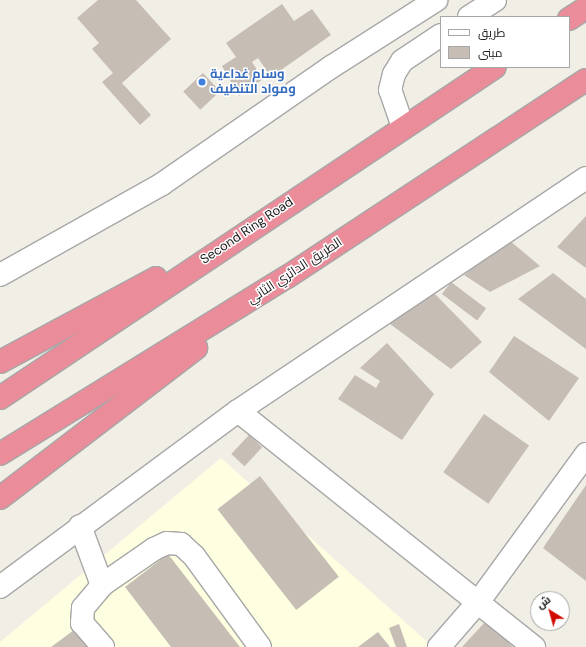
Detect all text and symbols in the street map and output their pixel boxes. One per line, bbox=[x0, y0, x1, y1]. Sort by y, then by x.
legend bbox=[440, 16, 570, 68]
text: طريق bbox=[478, 25, 505, 41]
text: مبنى bbox=[478, 45, 503, 61]
place label: وسام غداءية ومواد التنظيف bbox=[210, 67, 296, 98]
marker: وسام غداءية ومواد التنظيف bbox=[197, 77, 207, 87]
street label: Second Ring Road bbox=[198, 194, 296, 268]
street label: الطريق الدائري الثاني bbox=[245, 235, 345, 307]
north arrow bbox=[530, 591, 570, 631]
text: ش bbox=[534, 592, 553, 612]

